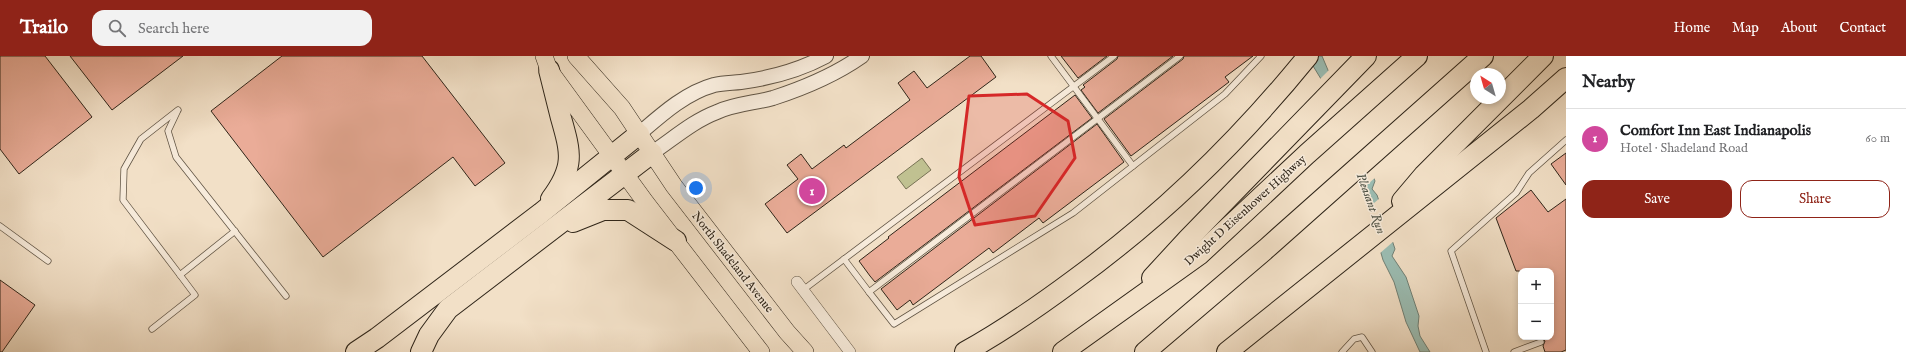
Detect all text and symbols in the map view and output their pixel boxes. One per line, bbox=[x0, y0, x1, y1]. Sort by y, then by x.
search box bbox=[92, 10, 372, 46]
text: Trailo bbox=[20, 16, 68, 40]
icon: search bbox=[106, 17, 128, 39]
text: Search here bbox=[138, 19, 209, 38]
text: Home bbox=[1674, 19, 1710, 37]
text: Map bbox=[1732, 19, 1759, 37]
text: About bbox=[1781, 19, 1817, 37]
text: Contact bbox=[1839, 19, 1886, 37]
north arrow bbox=[1470, 68, 1506, 104]
text: Nearby bbox=[1582, 72, 1635, 93]
text: Comfort Inn East Indianapolis bbox=[1620, 121, 1811, 140]
text: 1 bbox=[1593, 130, 1597, 147]
text: 60 m bbox=[1865, 130, 1890, 147]
text: Hotel · Shadeland Road bbox=[1620, 140, 1748, 157]
street label: Dwight D Eisenhower Highway bbox=[1181, 152, 1309, 269]
water label: Pleasant Run bbox=[1352, 171, 1389, 236]
pin: 1 bbox=[799, 176, 825, 206]
your location bbox=[686, 178, 706, 198]
button: Save bbox=[1582, 180, 1732, 218]
button: Share bbox=[1740, 180, 1890, 218]
street label: North Shadeland Avenue bbox=[688, 209, 777, 316]
map controls bbox=[1518, 268, 1554, 340]
button: + bbox=[1518, 268, 1554, 304]
button: − bbox=[1518, 304, 1554, 340]

